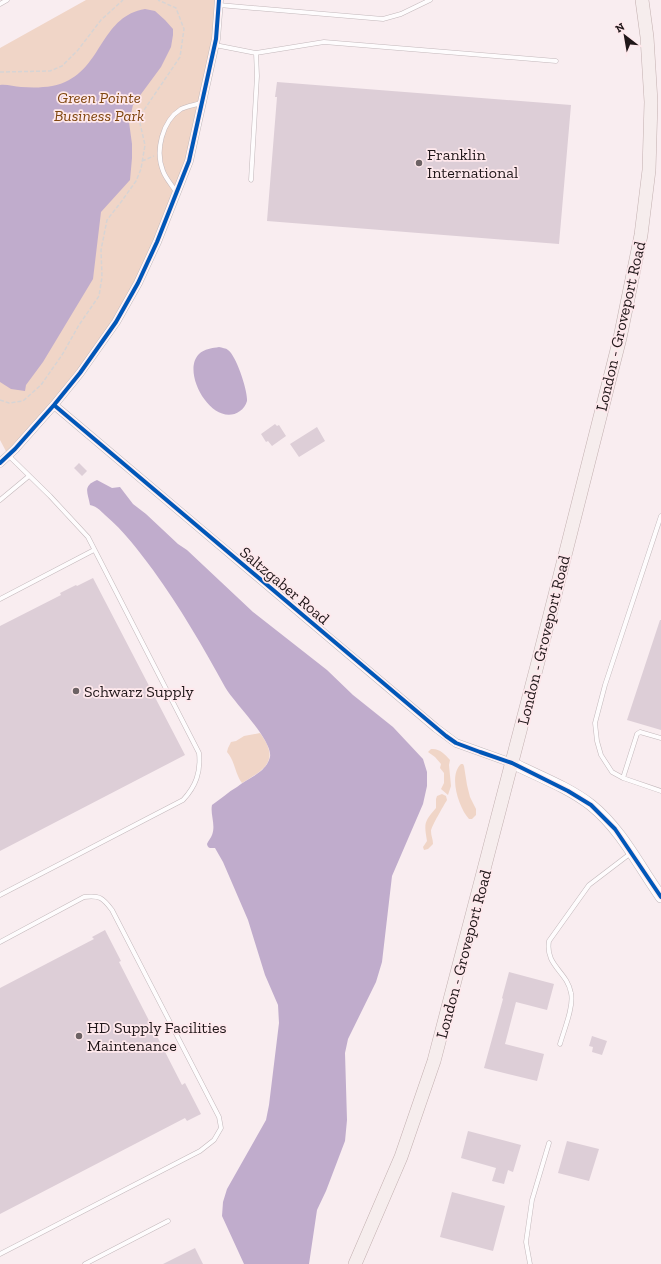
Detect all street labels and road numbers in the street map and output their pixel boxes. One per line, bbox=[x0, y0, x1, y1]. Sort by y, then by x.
street label: London - Groveport Road bbox=[592, 239, 649, 413]
street label: Saltzgaber Road bbox=[236, 542, 333, 628]
street label: London - Groveport Road bbox=[513, 553, 574, 727]
street label: London - Groveport Road bbox=[432, 867, 495, 1041]

